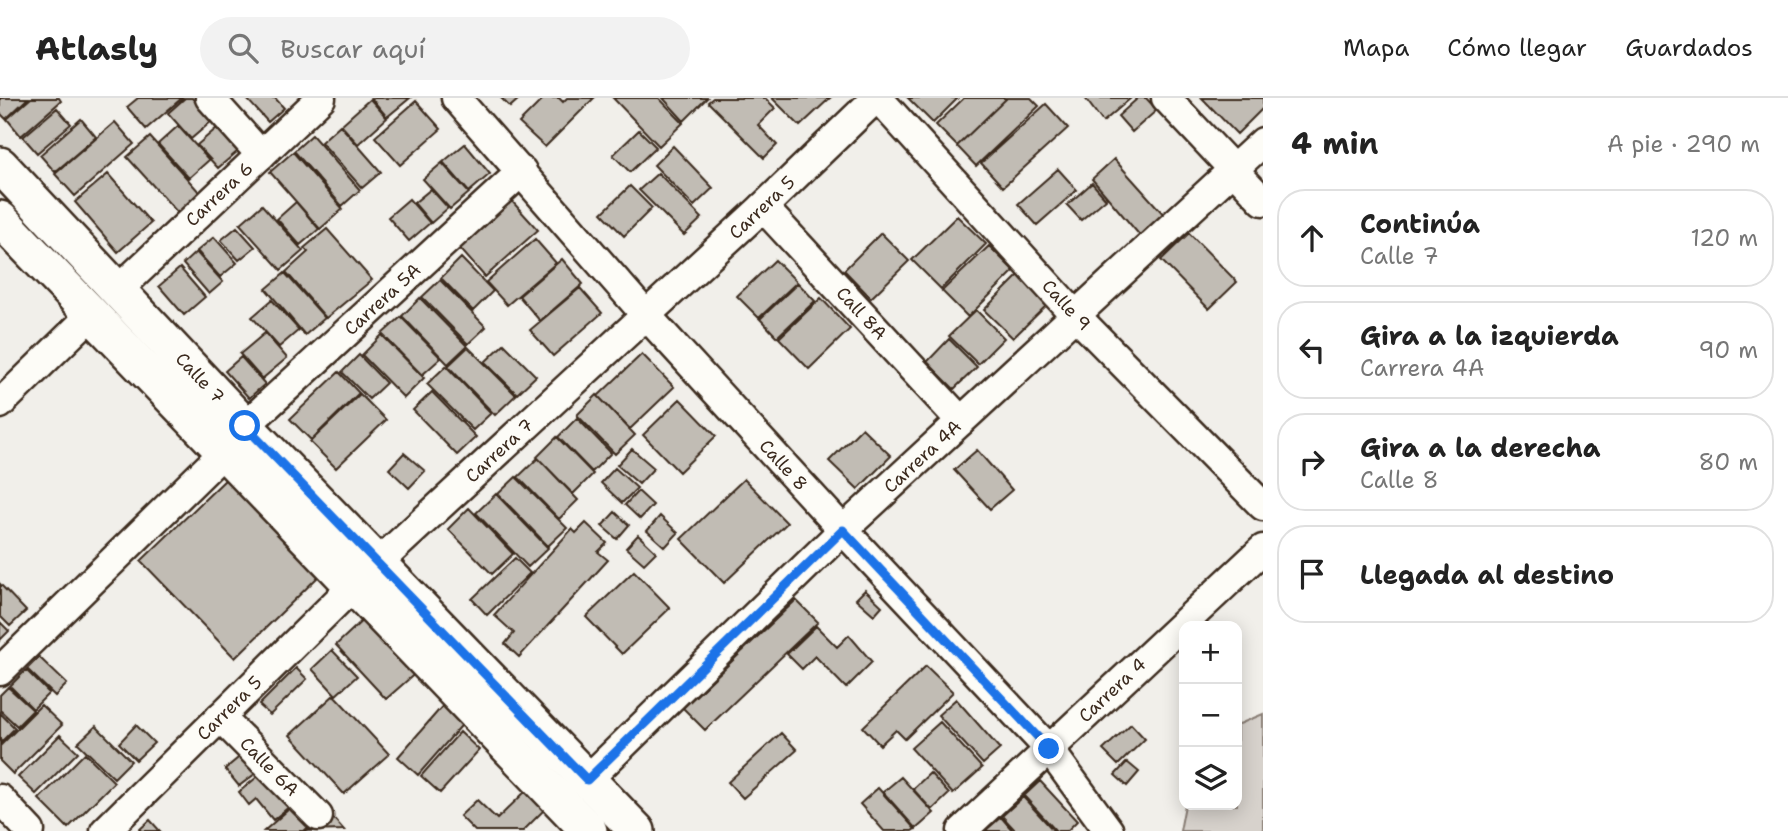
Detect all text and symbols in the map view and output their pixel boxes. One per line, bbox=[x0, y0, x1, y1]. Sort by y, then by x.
search box bbox=[200, 17, 690, 80]
text: Atlasly bbox=[35, 26, 158, 71]
icon: search bbox=[224, 29, 262, 67]
text: Buscar aquí bbox=[280, 31, 426, 66]
text: Mapa bbox=[1343, 32, 1409, 64]
text: Cómo llegar bbox=[1447, 32, 1587, 64]
text: Guardados bbox=[1625, 32, 1753, 64]
text: 4 min bbox=[1291, 123, 1378, 164]
text: A pie · 290 m bbox=[1607, 129, 1760, 159]
street label: Carrera 6 bbox=[180, 156, 258, 232]
street label: Carrera 5 bbox=[724, 170, 800, 245]
text: Continúa bbox=[1360, 206, 1480, 241]
icon: ahead bbox=[1293, 219, 1331, 257]
text: 120 m bbox=[1690, 223, 1758, 253]
text: Calle 7 bbox=[1360, 241, 1439, 271]
street label: Carrera 5A bbox=[339, 258, 426, 341]
street label: Calle 9 bbox=[1037, 274, 1096, 336]
street label: Call 8A bbox=[831, 282, 892, 345]
text: Gira a la izquierda bbox=[1360, 318, 1619, 353]
icon: left bbox=[1293, 331, 1331, 369]
text: 90 m bbox=[1698, 335, 1758, 365]
street label: Calle 7 bbox=[170, 347, 230, 409]
text: Carrera 4A bbox=[1360, 353, 1484, 383]
route start bbox=[229, 410, 260, 441]
street label: Carrera 7 bbox=[460, 413, 539, 488]
street label: Carrera 4A bbox=[879, 415, 966, 498]
text: Gira a la derecha bbox=[1360, 430, 1601, 465]
street label: Calle 8 bbox=[754, 434, 813, 496]
icon: right bbox=[1293, 443, 1331, 481]
text: 80 m bbox=[1699, 447, 1758, 477]
text: Calle 8 bbox=[1360, 465, 1439, 495]
icon: arrive bbox=[1293, 555, 1331, 593]
text: Llegada al destino bbox=[1360, 557, 1614, 592]
map controls bbox=[1179, 621, 1242, 810]
button: + bbox=[1179, 621, 1242, 684]
street label: Carrera 4 bbox=[1073, 653, 1151, 728]
street label: Carrera 5 bbox=[192, 670, 267, 746]
button: − bbox=[1179, 684, 1242, 747]
street label: Calle 6A bbox=[235, 732, 304, 802]
route end bbox=[1033, 733, 1064, 764]
button: layers bbox=[1179, 747, 1242, 810]

